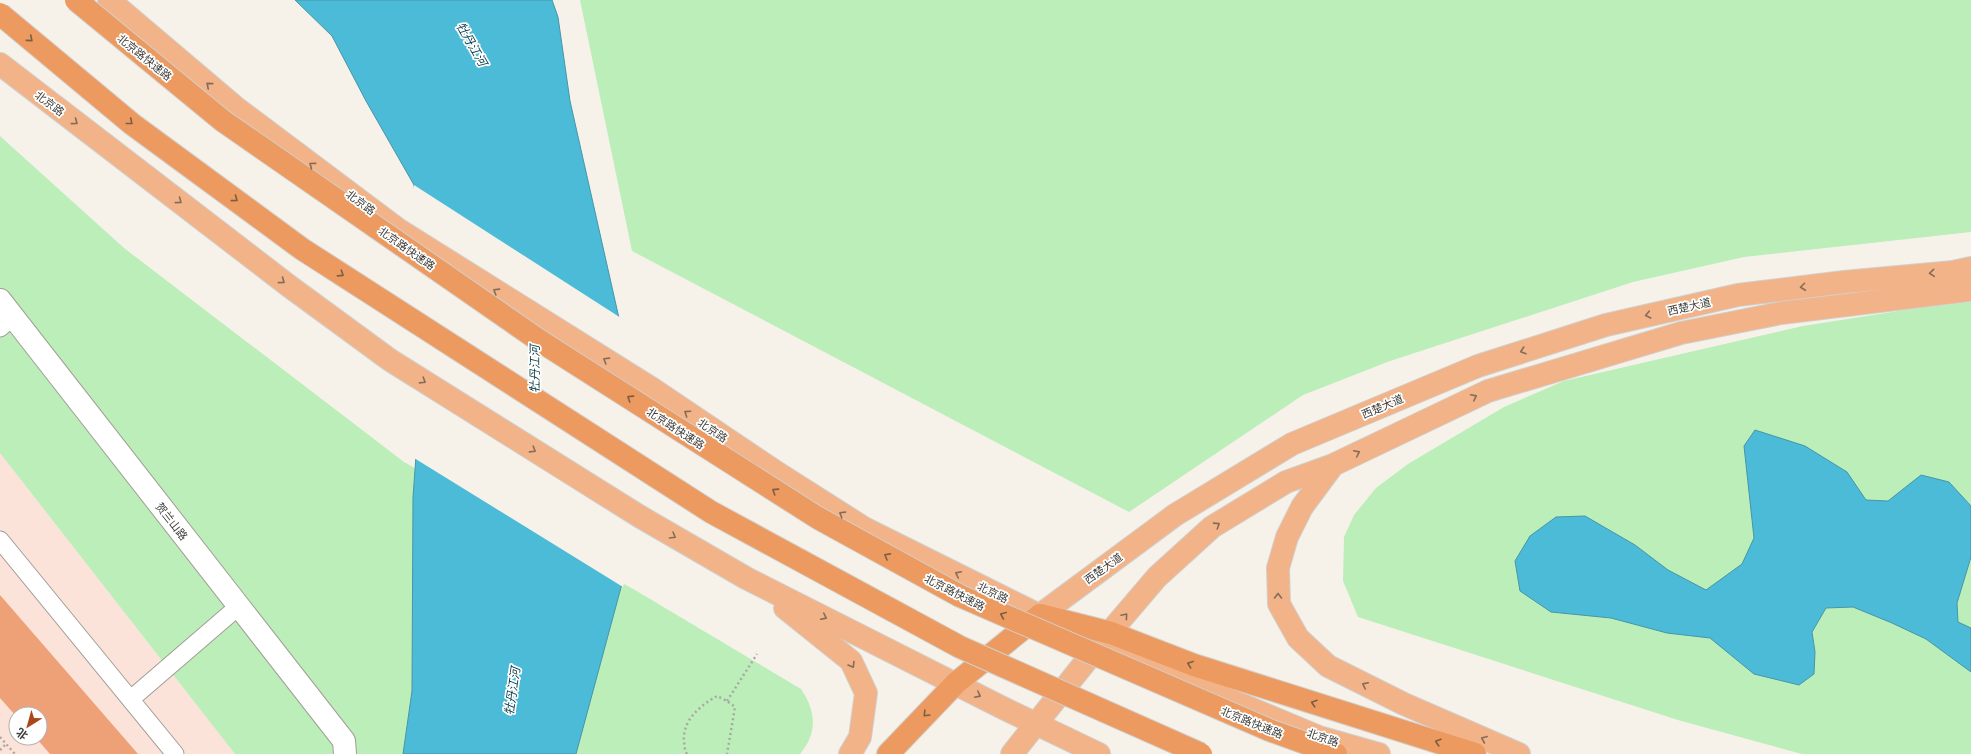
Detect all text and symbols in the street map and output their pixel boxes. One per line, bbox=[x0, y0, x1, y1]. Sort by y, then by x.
water label: 牡丹江河 bbox=[454, 19, 491, 70]
street label: 北京路快速路 bbox=[115, 31, 175, 83]
one-way arrow bbox=[25, 35, 33, 42]
one-way arrow bbox=[207, 83, 214, 90]
street label: 北京路 bbox=[33, 88, 67, 118]
one-way arrow bbox=[126, 117, 133, 124]
one-way arrow bbox=[71, 118, 78, 125]
one-way arrow bbox=[309, 162, 316, 170]
street label: 北京路 bbox=[344, 187, 378, 217]
one-way arrow bbox=[230, 194, 237, 201]
one-way arrow bbox=[174, 197, 181, 204]
street label: 北京路快速路 bbox=[376, 224, 438, 272]
one-way arrow bbox=[337, 269, 344, 277]
one-way arrow bbox=[1929, 269, 1936, 278]
one-way arrow bbox=[277, 276, 284, 283]
one-way arrow bbox=[1800, 282, 1806, 291]
one-way arrow bbox=[493, 289, 500, 296]
street label: 西楚大道 bbox=[1666, 295, 1712, 317]
one-way arrow bbox=[1645, 311, 1651, 319]
water label: 牡丹江河 bbox=[527, 343, 542, 393]
one-way arrow bbox=[1520, 347, 1527, 355]
one-way arrow bbox=[603, 357, 610, 365]
one-way arrow bbox=[419, 376, 426, 384]
street label: 西楚大道 bbox=[1359, 391, 1405, 421]
one-way arrow bbox=[1470, 394, 1478, 402]
one-way arrow bbox=[627, 395, 634, 403]
street label: 北京路快速路 bbox=[645, 405, 707, 451]
one-way arrow bbox=[684, 410, 691, 417]
street label: 北京路 bbox=[696, 415, 730, 445]
one-way arrow bbox=[529, 445, 536, 452]
one-way arrow bbox=[1353, 450, 1361, 458]
one-way arrow bbox=[772, 488, 779, 495]
street label: 贺兰山路 bbox=[153, 500, 191, 542]
one-way arrow bbox=[840, 512, 847, 519]
one-way arrow bbox=[1213, 522, 1220, 529]
one-way arrow bbox=[668, 531, 676, 538]
street label: 西楚大道 bbox=[1081, 550, 1125, 586]
one-way arrow bbox=[884, 554, 891, 561]
street label: 北京路快速路 bbox=[923, 571, 987, 613]
one-way arrow bbox=[954, 571, 962, 579]
street label: 北京路 bbox=[975, 579, 1011, 605]
one-way arrow bbox=[1274, 593, 1282, 599]
one-way arrow bbox=[820, 612, 827, 620]
one-way arrow bbox=[1000, 612, 1007, 620]
one-way arrow bbox=[1120, 613, 1127, 620]
one-way arrow bbox=[1187, 660, 1194, 668]
one-way arrow bbox=[847, 661, 854, 668]
water label: 牡丹江河 bbox=[501, 664, 523, 716]
one-way arrow bbox=[1362, 682, 1369, 690]
one-way arrow bbox=[973, 690, 981, 697]
one-way arrow bbox=[1311, 699, 1318, 708]
street label: 北京路快速路 bbox=[1219, 704, 1285, 740]
north arrow bbox=[8, 706, 48, 746]
one-way arrow bbox=[924, 709, 931, 717]
street label: 北京路 bbox=[1305, 725, 1341, 749]
text: 北 bbox=[13, 726, 30, 743]
one-way arrow bbox=[1480, 735, 1487, 743]
one-way arrow bbox=[1435, 738, 1442, 747]

